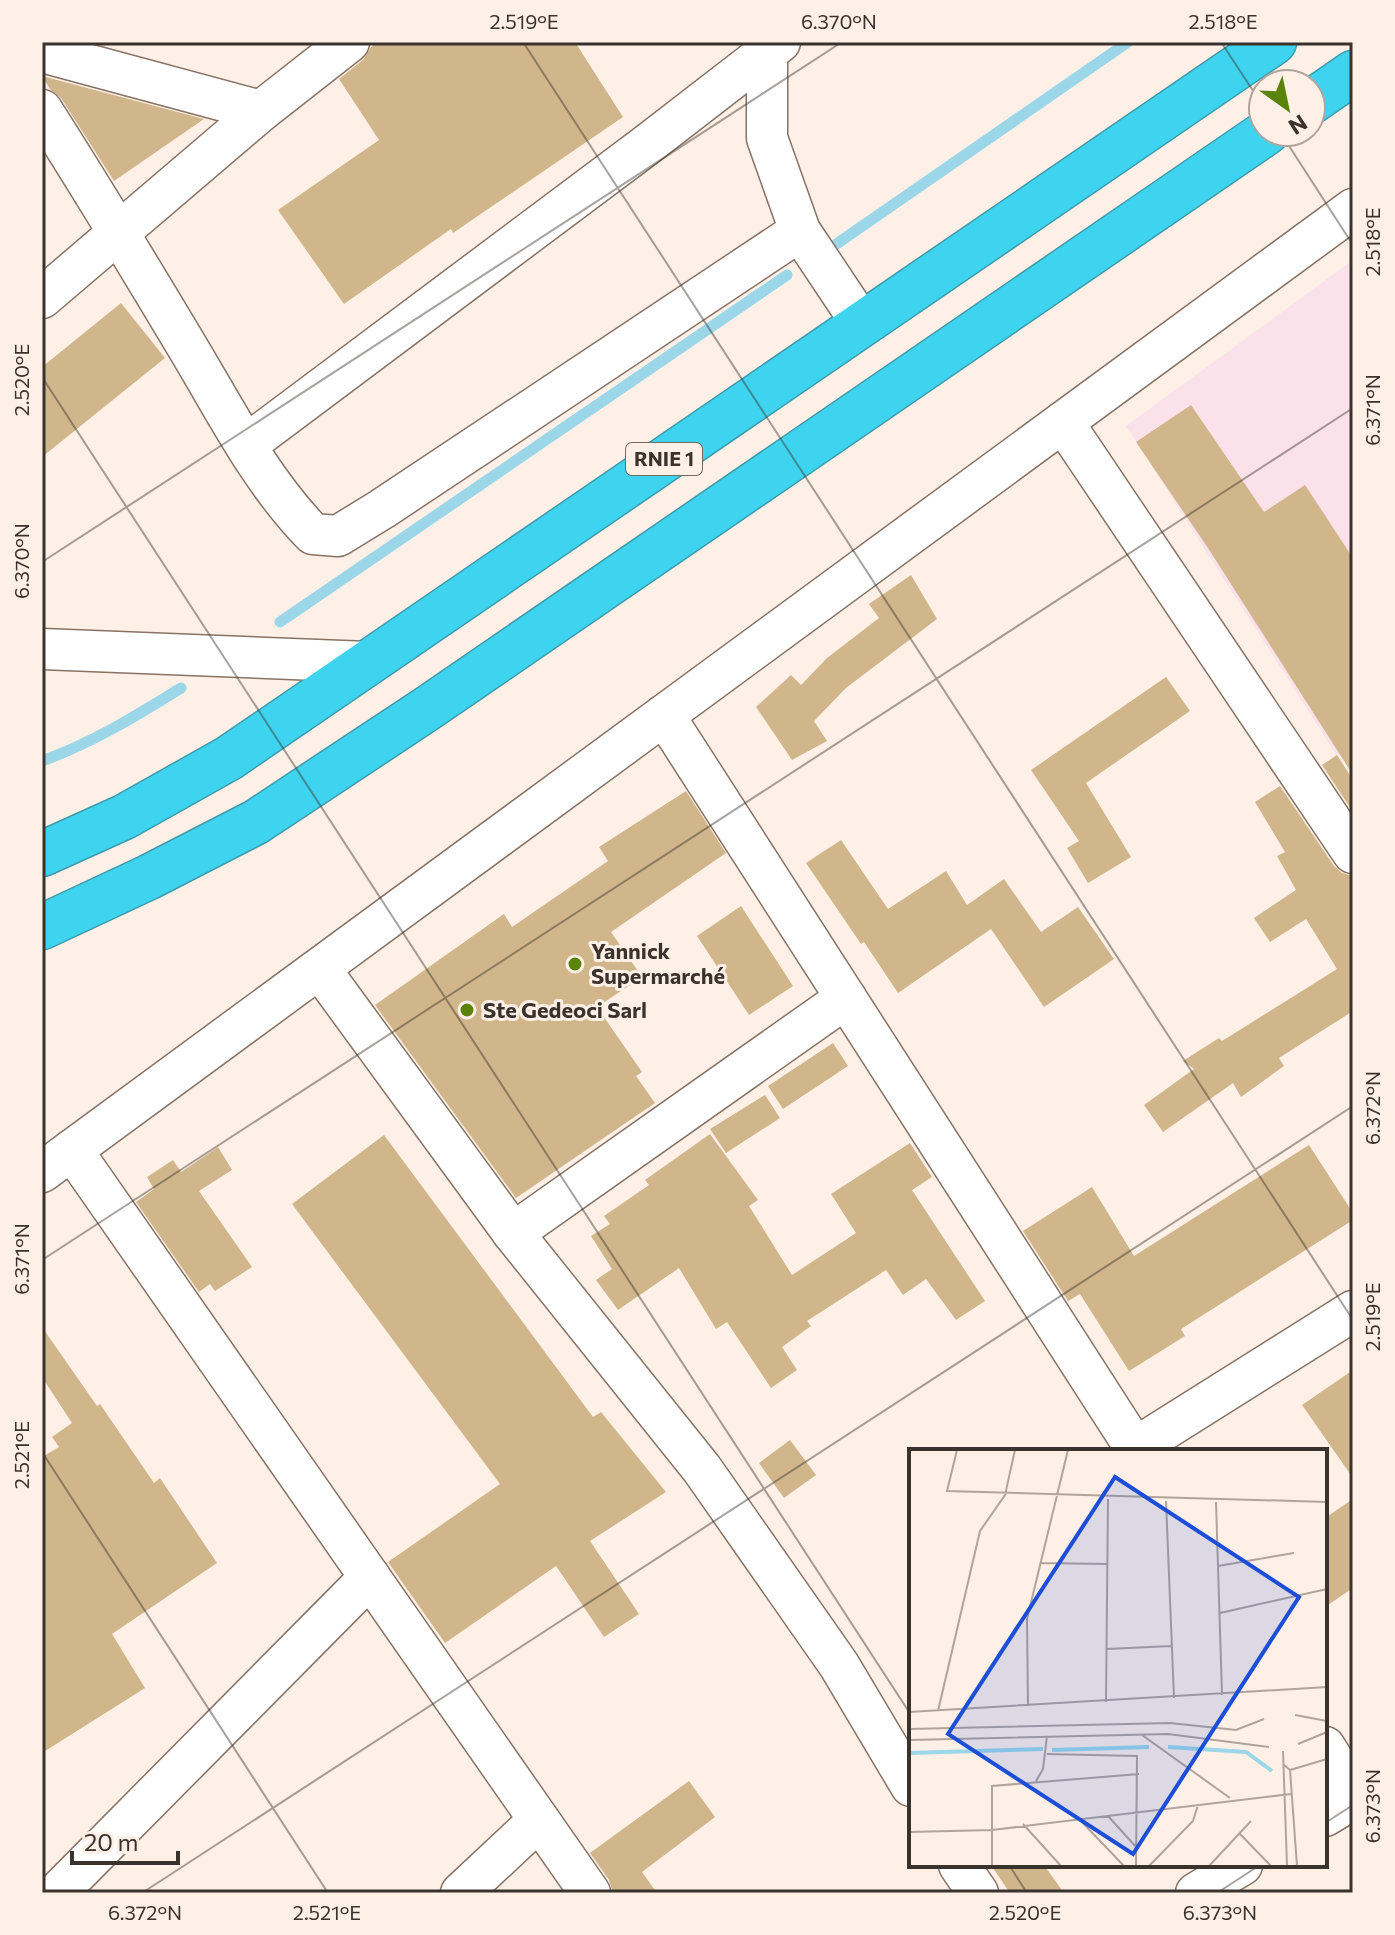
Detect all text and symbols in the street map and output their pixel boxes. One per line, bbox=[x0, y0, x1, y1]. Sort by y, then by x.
text: 2.519°E bbox=[489, 9, 559, 33]
text: 6.370°N bbox=[801, 9, 877, 33]
text: 2.518°E bbox=[1188, 9, 1258, 33]
north arrow bbox=[1247, 68, 1327, 148]
text: N bbox=[1284, 109, 1312, 141]
text: 2.518°E bbox=[1360, 207, 1384, 277]
text: 2.520°E bbox=[9, 344, 33, 416]
text: 6.371°N bbox=[1360, 374, 1384, 446]
road number: RNIE 1 bbox=[626, 443, 702, 475]
text: 6.370°N bbox=[9, 523, 33, 599]
place label: Yannick Supermarché bbox=[591, 937, 725, 989]
marker: Yannick Supermarché bbox=[566, 955, 584, 973]
place label: Ste Gedeoci Sarl bbox=[483, 996, 647, 1023]
marker: Ste Gedeoci Sarl bbox=[458, 1001, 476, 1019]
text: 6.372°N bbox=[1360, 1071, 1384, 1145]
text: 6.371°N bbox=[9, 1223, 33, 1295]
text: 2.519°E bbox=[1360, 1282, 1384, 1352]
text: 2.521°E bbox=[9, 1421, 33, 1489]
inset map bbox=[909, 1449, 1327, 1867]
text: 6.373°N bbox=[1360, 1769, 1384, 1843]
scale bar bbox=[72, 1815, 178, 1865]
text: 20 m bbox=[84, 1827, 138, 1856]
text: 6.372°N bbox=[108, 1900, 182, 1924]
text: 2.521°E bbox=[293, 1900, 361, 1924]
text: 2.520°E bbox=[989, 1900, 1061, 1924]
text: 6.373°N bbox=[1183, 1900, 1257, 1924]

